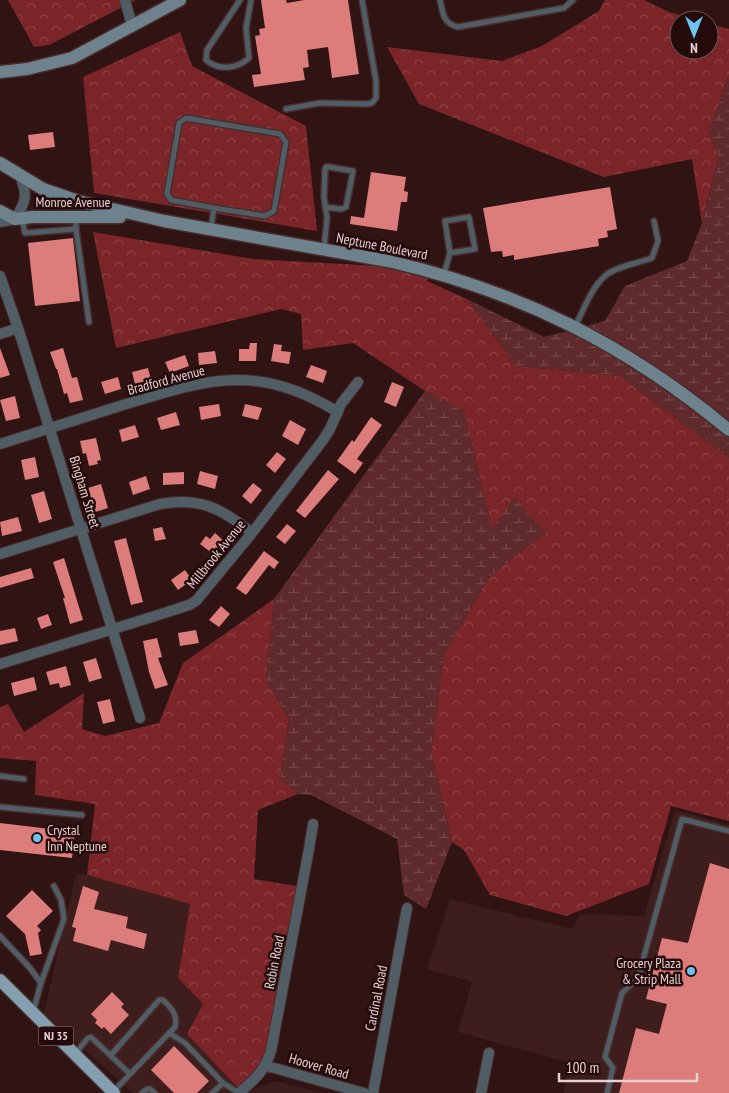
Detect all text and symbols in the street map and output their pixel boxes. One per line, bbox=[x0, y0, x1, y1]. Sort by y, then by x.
north arrow bbox=[669, 10, 719, 60]
text: N bbox=[690, 39, 698, 57]
street label: Monroe Avenue bbox=[36, 193, 111, 211]
street label: Neptune Boulevard bbox=[335, 228, 429, 264]
street label: Bradford Avenue bbox=[125, 361, 207, 399]
street label: Bingham Street bbox=[65, 454, 105, 530]
street label: Millbrook Avenue bbox=[183, 516, 249, 592]
place label: Crystal Inn Neptune bbox=[47, 821, 107, 855]
marker: Crystal Inn Neptune bbox=[31, 832, 43, 844]
street label: Robin Road bbox=[260, 934, 288, 990]
place label: Grocery Plaza & Strip Mall bbox=[616, 954, 682, 988]
street label: Cardinal Road bbox=[361, 964, 391, 1032]
marker: Grocery Plaza & Strip Mall bbox=[685, 965, 697, 977]
road number: NJ 35 bbox=[38, 1026, 74, 1046]
street label: Hoover Road bbox=[287, 1049, 351, 1083]
scale bar bbox=[559, 1050, 696, 1082]
text: 100 m bbox=[566, 1058, 599, 1077]

